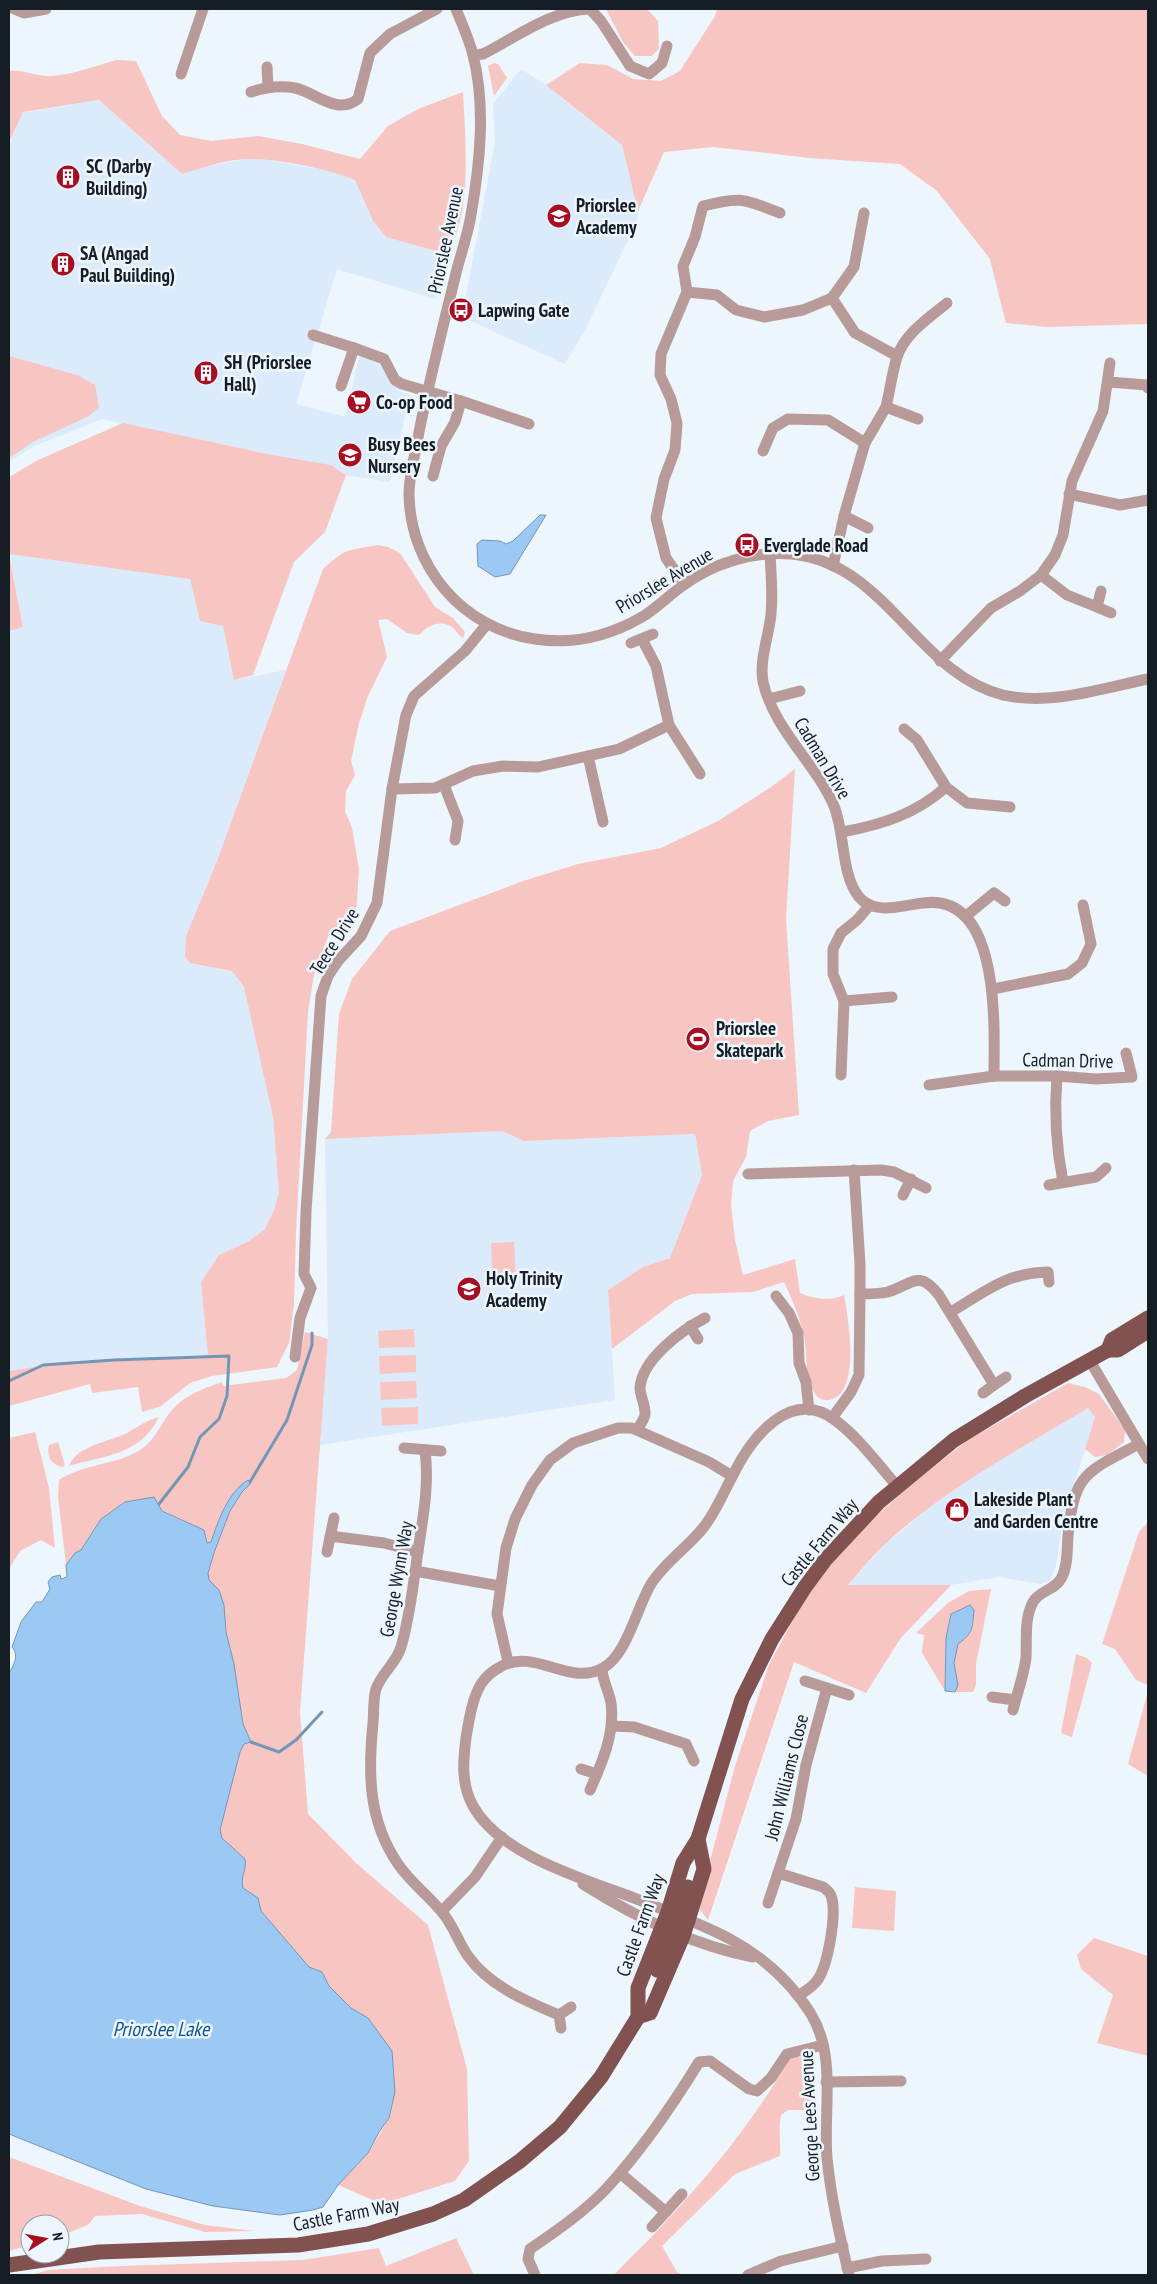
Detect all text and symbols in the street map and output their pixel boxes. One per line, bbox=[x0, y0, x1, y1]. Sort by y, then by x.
place label: SC (Darby Building) bbox=[86, 154, 151, 200]
building icon: SC (Darby Building) bbox=[55, 164, 81, 190]
street label: Priorslee Avenue bbox=[422, 184, 468, 296]
place label: Priorslee Academy bbox=[575, 193, 637, 239]
school or university icon: Priorslee Academy bbox=[546, 203, 572, 229]
place label: SA (Angad Paul Building) bbox=[80, 241, 175, 287]
building icon: SA (Angad Paul Building) bbox=[50, 251, 76, 277]
bus stop icon: Lapwing Gate bbox=[448, 297, 474, 323]
place label: Lapwing Gate bbox=[478, 298, 570, 322]
place label: SH (Priorslee Hall) bbox=[224, 350, 312, 396]
building icon: SH (Priorslee Hall) bbox=[193, 360, 219, 386]
supermarket icon: Co-op Food bbox=[346, 389, 372, 415]
place label: Co-op Food bbox=[376, 390, 452, 414]
place label: Busy Bees Nursery bbox=[368, 432, 436, 478]
school or university icon: Busy Bees Nursery bbox=[337, 442, 363, 468]
bus stop icon: Everglade Road bbox=[734, 532, 760, 558]
place label: Everglade Road bbox=[764, 533, 868, 557]
street label: Priorslee Avenue bbox=[611, 542, 717, 618]
street label: Cadman Drive bbox=[789, 713, 857, 803]
street label: Teece Drive bbox=[304, 903, 364, 979]
place label: Priorslee Skatepark bbox=[716, 1016, 784, 1062]
sports icon: Priorslee Skatepark bbox=[685, 1026, 711, 1052]
street label: Cadman Drive bbox=[1022, 1047, 1114, 1073]
place label: Holy Trinity Academy bbox=[485, 1266, 563, 1312]
school or university icon: Holy Trinity Academy bbox=[456, 1276, 482, 1302]
place label: Lakeside Plant and Garden Centre bbox=[974, 1487, 1098, 1533]
street label: Castle Farm Way bbox=[775, 1492, 863, 1591]
shop icon: Lakeside Plant and Garden Centre bbox=[944, 1497, 970, 1523]
street label: George Wynn Way bbox=[374, 1518, 418, 1639]
street label: John Williams Close bbox=[758, 1711, 813, 1844]
street label: Castle Farm Way bbox=[610, 1870, 670, 1980]
water label: Priorslee Lake bbox=[113, 2016, 211, 2042]
street label: George Lees Avenue bbox=[794, 2050, 824, 2182]
street label: Castle Farm Way bbox=[291, 2192, 402, 2236]
north arrow bbox=[20, 2214, 70, 2264]
text: N bbox=[48, 2231, 67, 2242]

